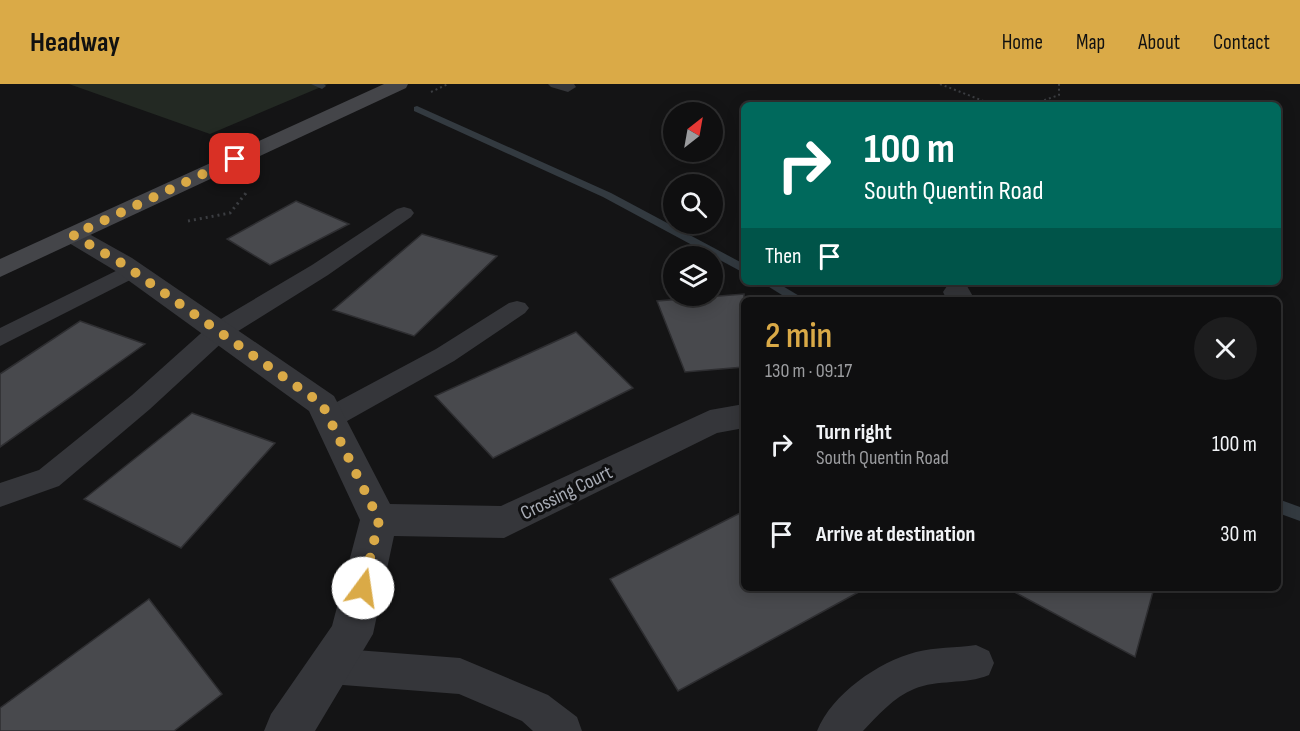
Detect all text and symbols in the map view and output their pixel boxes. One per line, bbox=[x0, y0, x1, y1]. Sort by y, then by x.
text: Headway bbox=[30, 26, 120, 59]
text: Home bbox=[1002, 30, 1043, 55]
text: Map bbox=[1076, 30, 1105, 55]
text: About bbox=[1138, 30, 1180, 55]
text: Contact bbox=[1213, 30, 1270, 55]
north arrow bbox=[663, 102, 723, 162]
map controls bbox=[663, 102, 723, 306]
text: 100 m bbox=[864, 124, 955, 175]
icon: right bbox=[765, 126, 843, 204]
pin bbox=[209, 133, 260, 184]
icon: arrive bbox=[218, 142, 251, 175]
button: search bbox=[663, 174, 723, 234]
text: South Quentin Road bbox=[864, 175, 1043, 207]
icon: arrive bbox=[813, 240, 846, 273]
text: Then bbox=[765, 243, 801, 270]
button: layers bbox=[663, 246, 723, 306]
text: 2 min bbox=[765, 315, 832, 358]
button: close bbox=[1194, 317, 1257, 380]
text: 130 m · 09:17 bbox=[765, 359, 852, 383]
text: Turn right bbox=[816, 419, 892, 446]
icon: right bbox=[765, 428, 798, 461]
text: 100 m bbox=[1212, 431, 1257, 458]
text: South Quentin Road bbox=[816, 446, 949, 470]
street label: Crossing Court bbox=[517, 460, 616, 525]
icon: arrive bbox=[765, 518, 798, 551]
text: Arrive at destination bbox=[816, 521, 975, 548]
text: 30 m bbox=[1220, 521, 1257, 548]
position arrow bbox=[331, 556, 395, 620]

